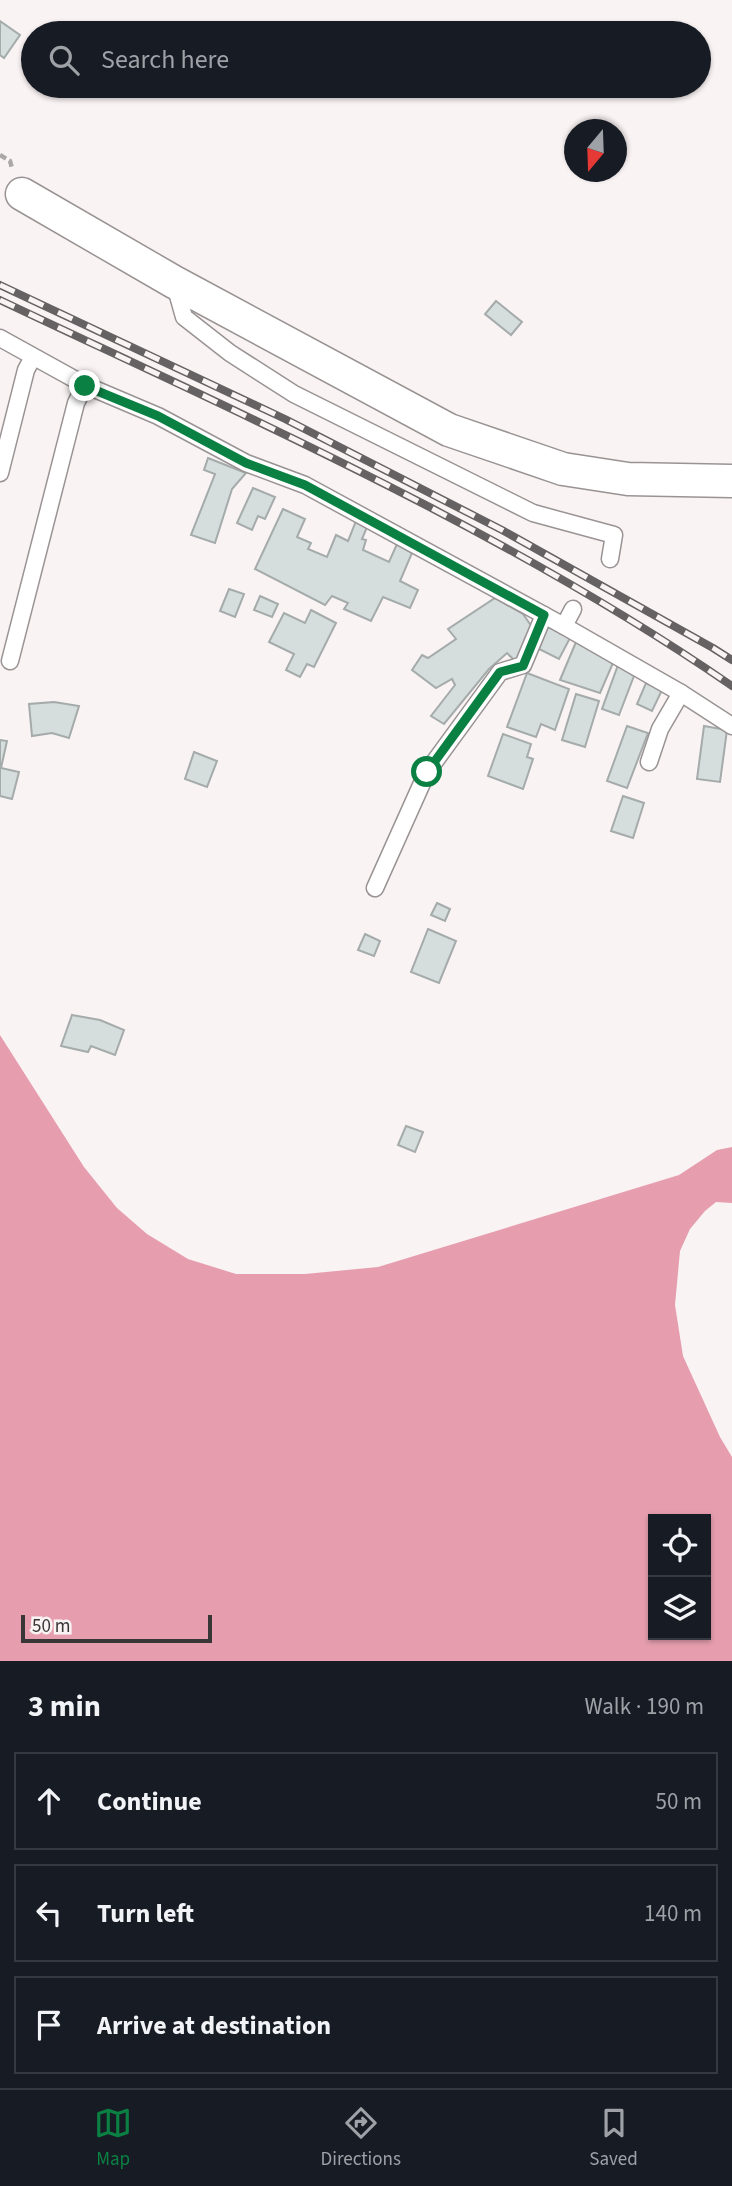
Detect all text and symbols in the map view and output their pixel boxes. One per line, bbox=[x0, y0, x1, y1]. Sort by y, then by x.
search box bbox=[21, 21, 711, 98]
icon: search bbox=[45, 41, 83, 79]
text: Search here bbox=[101, 41, 229, 78]
north arrow bbox=[564, 119, 627, 182]
route end bbox=[69, 370, 100, 401]
route start bbox=[411, 756, 442, 787]
map controls bbox=[648, 1514, 711, 1640]
button: locate bbox=[648, 1514, 711, 1577]
button: layers bbox=[648, 1577, 711, 1640]
scale bar bbox=[21, 1612, 212, 1644]
text: 50 m bbox=[32, 1613, 70, 1640]
text: 3 min bbox=[28, 1685, 101, 1728]
text: Walk · 190 m bbox=[585, 1690, 704, 1723]
icon: ahead bbox=[30, 1782, 68, 1820]
text: Continue bbox=[97, 1783, 202, 1820]
text: 50 m bbox=[655, 1785, 702, 1818]
icon: left bbox=[30, 1894, 68, 1932]
text: Turn left bbox=[97, 1895, 194, 1932]
text: 140 m bbox=[644, 1897, 702, 1930]
icon: arrive bbox=[30, 2006, 68, 2044]
text: Arrive at destination bbox=[97, 2007, 331, 2044]
tab: Map bbox=[94, 2104, 132, 2173]
tab: Directions bbox=[321, 2104, 401, 2173]
tab: Saved bbox=[589, 2104, 638, 2173]

